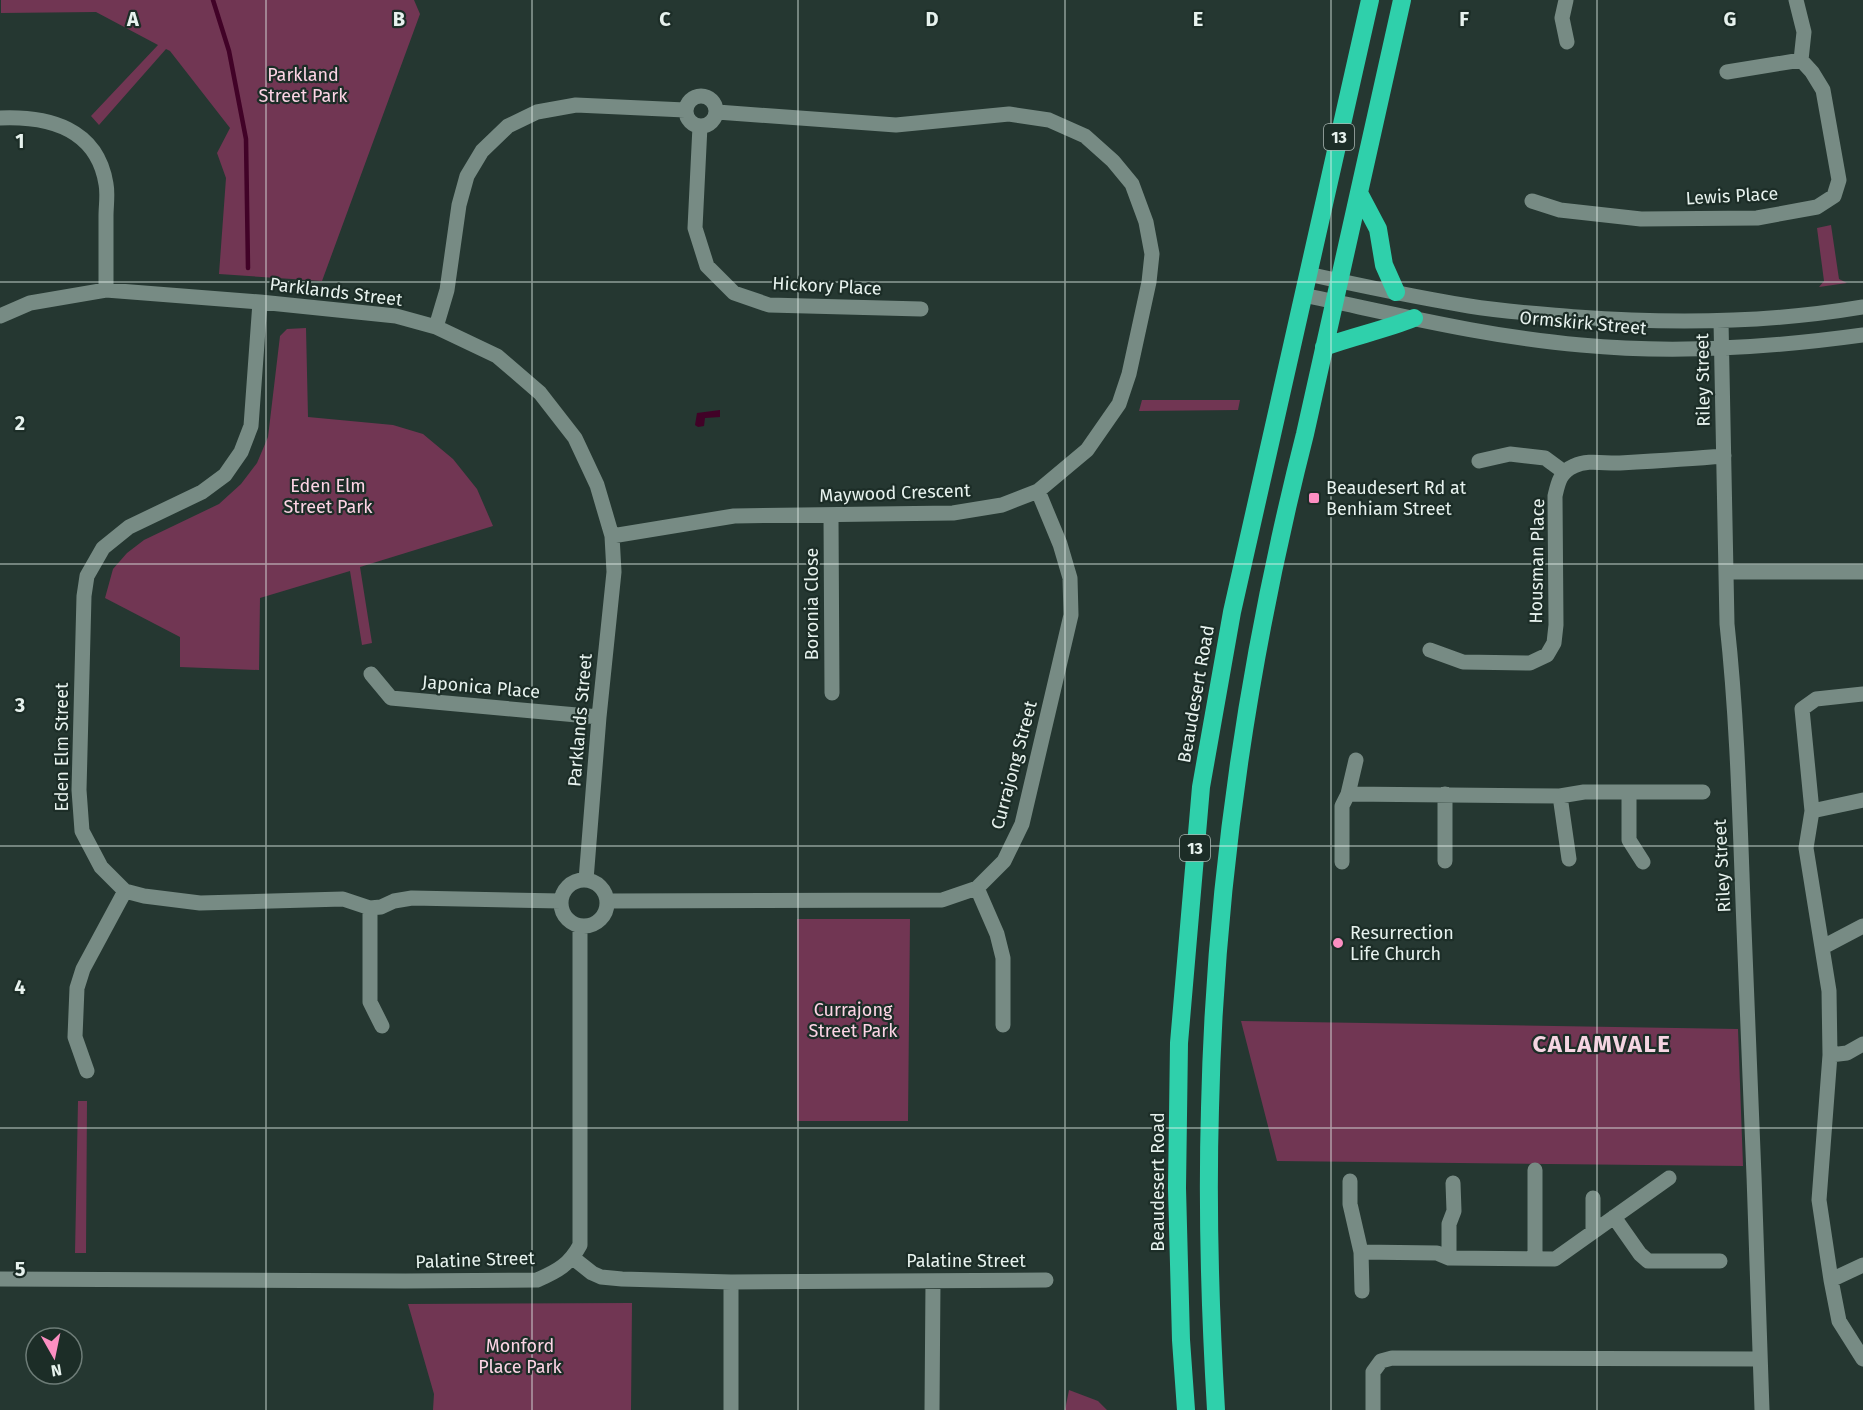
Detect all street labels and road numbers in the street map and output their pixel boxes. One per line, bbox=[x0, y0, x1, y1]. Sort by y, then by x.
road number: 13 bbox=[1324, 124, 1354, 150]
street label: Lewis Place bbox=[1685, 183, 1779, 209]
street label: Hickory Place bbox=[772, 272, 882, 300]
street label: Parklands Street bbox=[268, 273, 404, 311]
street label: Ormskirk Street bbox=[1519, 306, 1648, 340]
street label: Riley Street bbox=[1691, 333, 1715, 427]
street label: Maywood Crescent bbox=[819, 479, 972, 507]
street label: Housman Place bbox=[1525, 498, 1549, 624]
street label: Boronia Close bbox=[801, 548, 823, 660]
street label: Beaudesert Road bbox=[1173, 623, 1219, 765]
street label: Parklands Street bbox=[563, 652, 597, 788]
street label: Japonica Place bbox=[421, 671, 541, 703]
street label: Eden Elm Street bbox=[51, 682, 73, 811]
street label: Currajong Street bbox=[986, 698, 1042, 832]
street label: Riley Street bbox=[1709, 818, 1735, 913]
road number: 13 bbox=[1180, 835, 1210, 861]
street label: Beaudesert Road bbox=[1147, 1112, 1169, 1252]
street label: Palatine Street bbox=[415, 1247, 536, 1273]
street label: Palatine Street bbox=[906, 1250, 1026, 1272]

